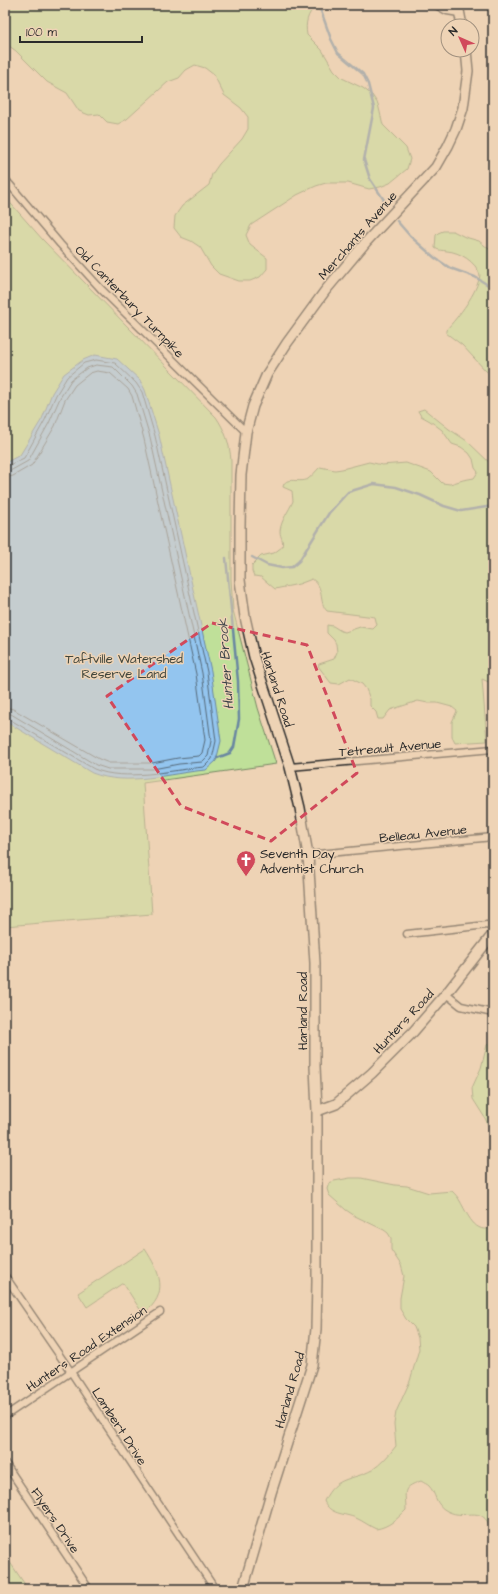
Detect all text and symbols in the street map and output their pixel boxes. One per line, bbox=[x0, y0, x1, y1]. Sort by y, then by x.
scale bar bbox=[20, 18, 142, 44]
north arrow bbox=[440, 18, 480, 58]
text: N bbox=[446, 23, 461, 39]
text: 100 m bbox=[26, 24, 57, 41]
street label: Merchants Avenue bbox=[314, 187, 401, 284]
street label: Old Canterbury Turnpike bbox=[70, 241, 188, 363]
water label: Hunter Brook bbox=[213, 617, 239, 710]
street label: Harland Road bbox=[256, 649, 298, 730]
park label: Taftville Watershed Reserve Land bbox=[65, 650, 183, 683]
street label: Tetreault Avenue bbox=[338, 735, 442, 761]
street label: Belleau Avenue bbox=[378, 820, 468, 848]
place label: Seventh Day Adventist Church bbox=[260, 845, 364, 878]
church icon: Seventh Day Adventist Church bbox=[235, 849, 257, 877]
street label: Harland Road bbox=[294, 971, 312, 1050]
street label: Hunters Road bbox=[369, 985, 439, 1058]
street label: Hunters Road Extension bbox=[23, 1301, 151, 1396]
street label: Harland Road bbox=[270, 1350, 310, 1431]
street label: Lambert Drive bbox=[87, 1384, 151, 1469]
street label: Flyers Drive bbox=[26, 1484, 84, 1557]

